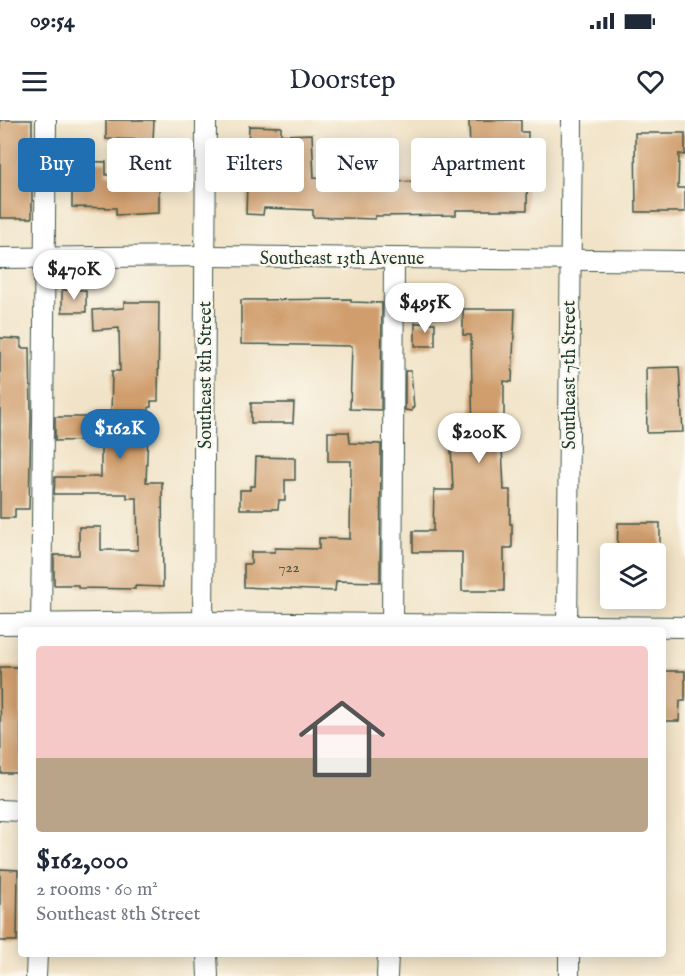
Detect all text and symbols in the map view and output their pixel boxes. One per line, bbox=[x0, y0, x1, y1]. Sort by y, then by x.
text: 09:54 bbox=[30, 7, 75, 35]
text: Doorstep bbox=[289, 64, 396, 98]
icon: menu bbox=[18, 65, 51, 98]
icon: heart bbox=[634, 65, 667, 98]
chip: Buy bbox=[18, 138, 95, 192]
chip: Rent bbox=[107, 138, 193, 192]
chip: Filters bbox=[205, 138, 304, 192]
chip: New bbox=[316, 138, 399, 192]
chip: Apartment bbox=[411, 138, 546, 192]
street label: Southeast 13th Avenue bbox=[260, 248, 424, 271]
pin: $470K bbox=[32, 250, 116, 301]
text: $470K bbox=[47, 257, 101, 282]
pin: $495K bbox=[383, 283, 467, 334]
text: $495K bbox=[399, 290, 451, 315]
street label: Southeast 7th Street bbox=[559, 300, 582, 450]
street label: Southeast 8th Street bbox=[195, 301, 218, 449]
pin: $162K bbox=[78, 409, 162, 460]
pin: $200K bbox=[437, 413, 521, 464]
text: $162K bbox=[95, 416, 145, 441]
text: $200K bbox=[452, 420, 506, 445]
map controls bbox=[600, 543, 666, 609]
button: layers bbox=[600, 543, 666, 609]
house number: 722 bbox=[278, 558, 300, 577]
icon: home bbox=[288, 685, 396, 793]
text: $162,000 bbox=[36, 844, 129, 877]
text: 2 rooms · 60 m² bbox=[36, 877, 158, 902]
text: Southeast 8th Street bbox=[36, 902, 200, 927]

